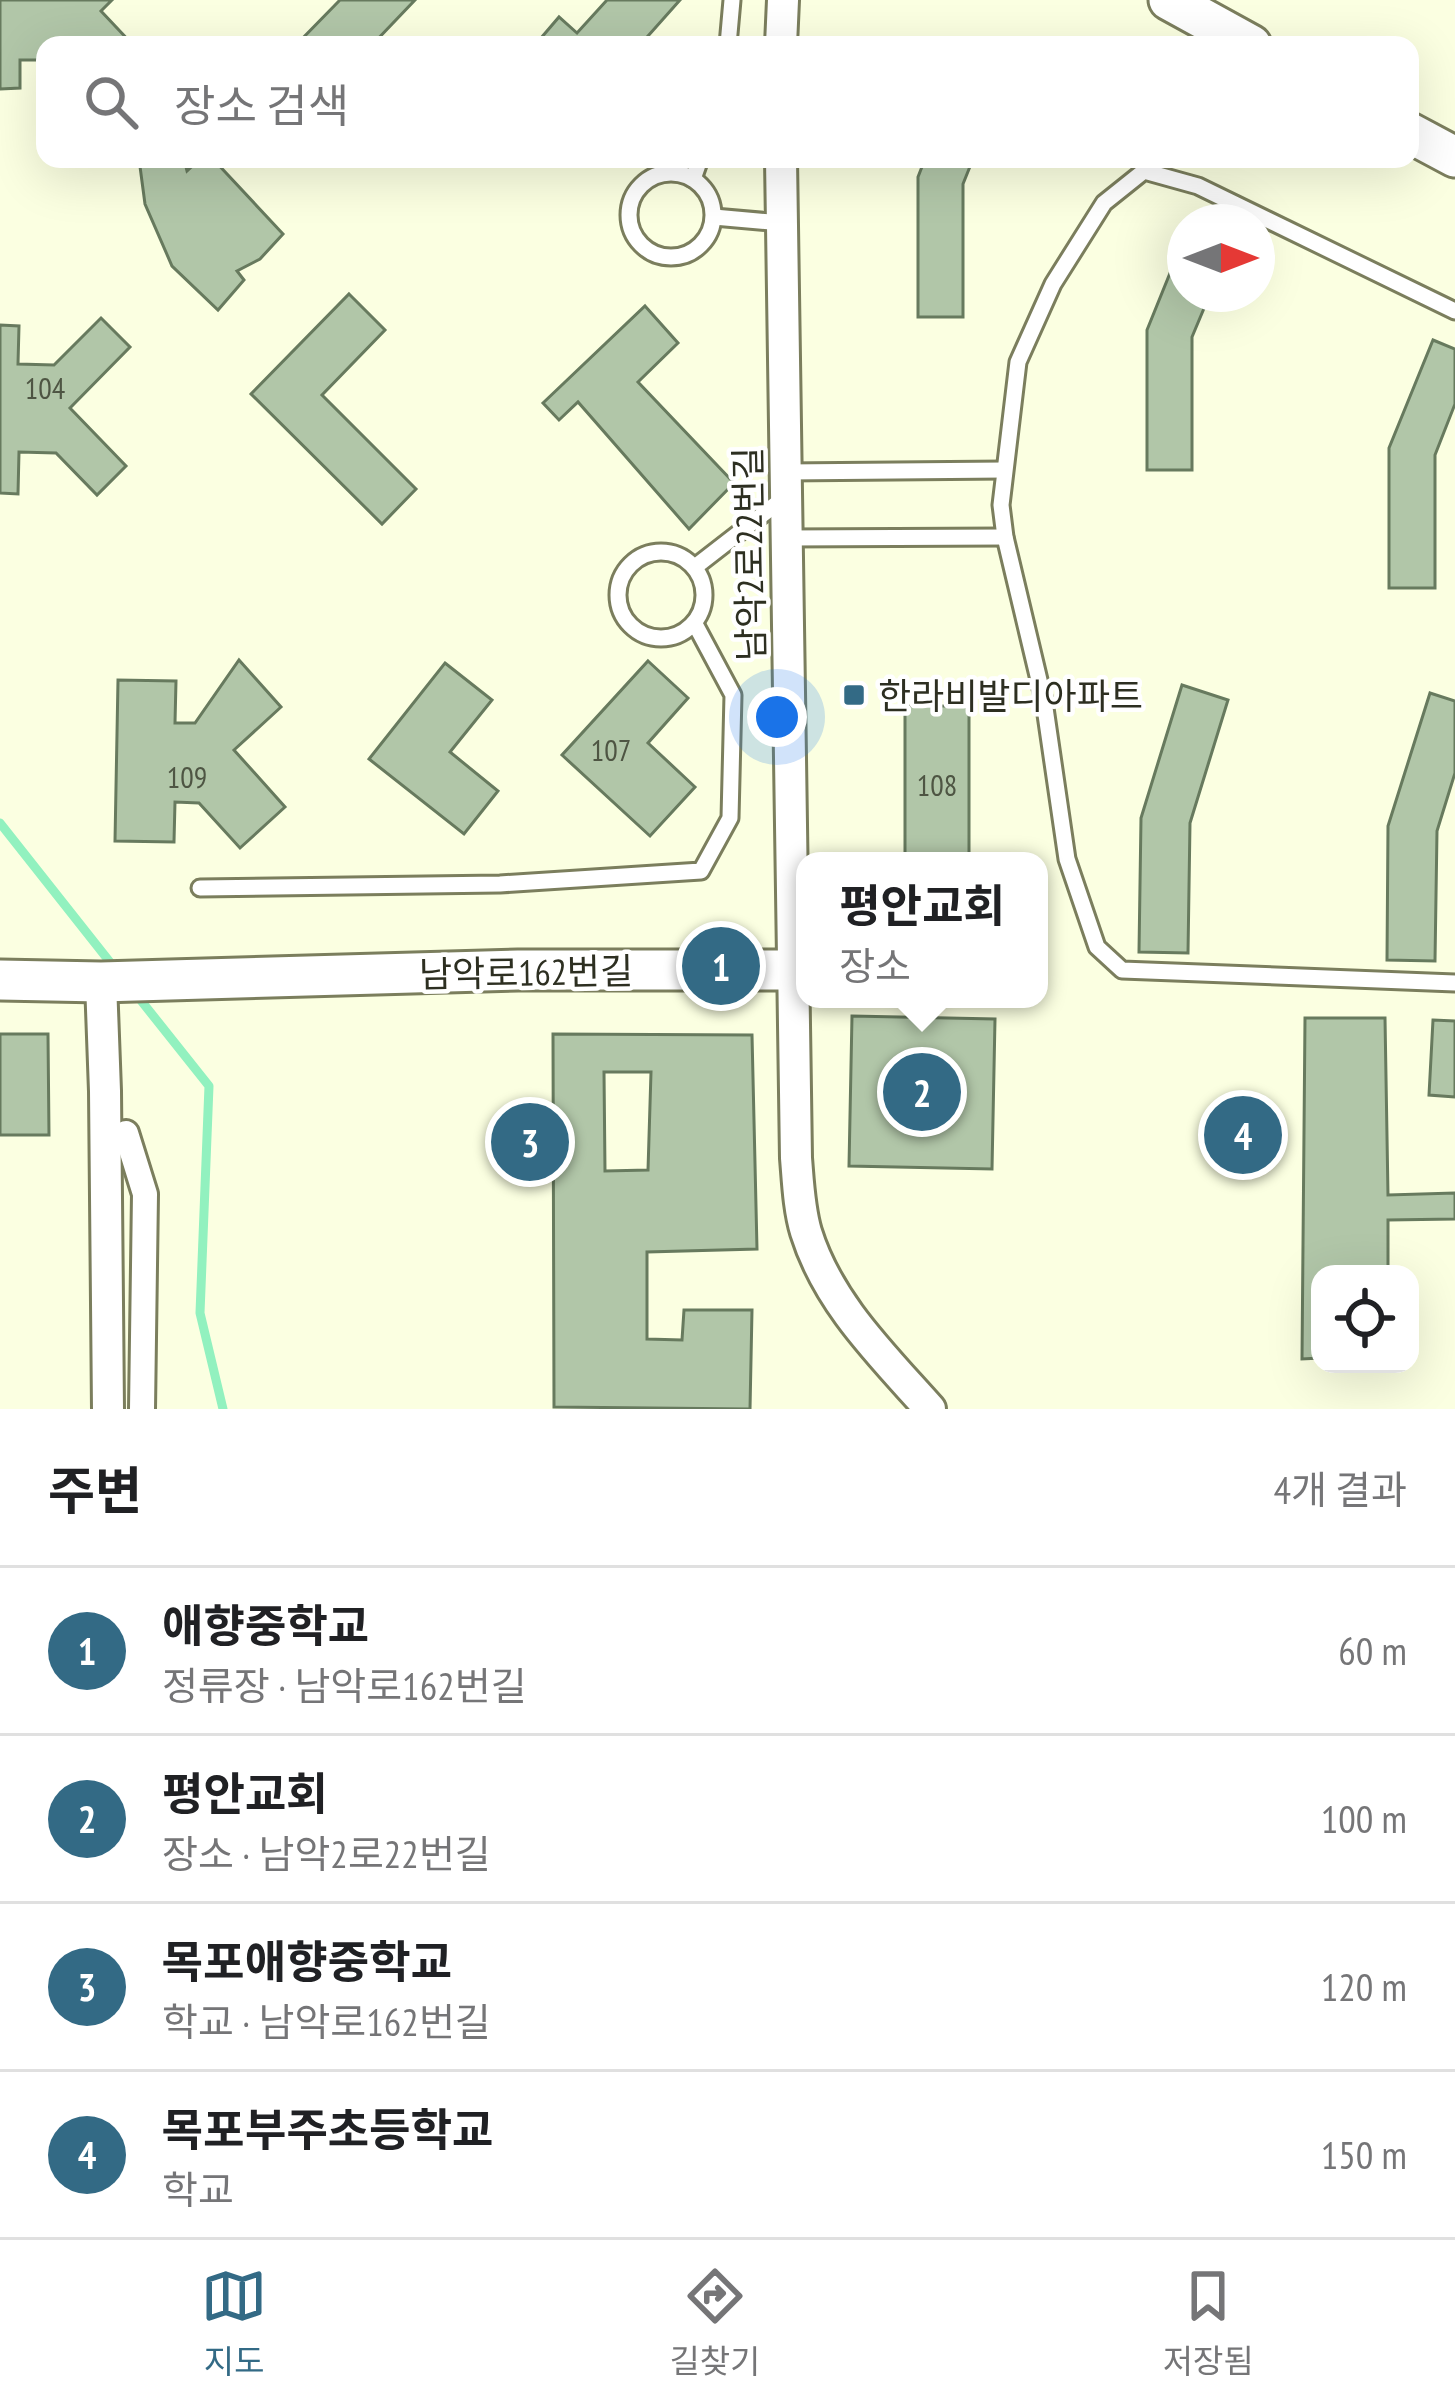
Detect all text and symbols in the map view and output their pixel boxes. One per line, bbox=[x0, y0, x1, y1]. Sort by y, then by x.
search box bbox=[36, 36, 1419, 168]
icon: search bbox=[78, 69, 144, 135]
text: 장소 검색 bbox=[174, 76, 349, 134]
north arrow bbox=[1167, 204, 1275, 312]
house number: 104 bbox=[25, 368, 65, 407]
street label: 남악2로22번길 bbox=[724, 447, 774, 661]
place label: 한라비발디아파트 bbox=[878, 672, 1143, 719]
marker: 한라비발디아파트 bbox=[841, 682, 867, 708]
your location bbox=[747, 687, 807, 747]
house number: 107 bbox=[591, 730, 631, 769]
house number: 109 bbox=[167, 757, 207, 796]
house number: 108 bbox=[917, 765, 957, 804]
popup bbox=[796, 852, 1048, 1008]
text: 평안교회 bbox=[839, 876, 1005, 934]
pin: 1 bbox=[682, 921, 760, 1011]
text: 장소 bbox=[839, 940, 911, 991]
street label: 남악로162번길 bbox=[419, 947, 633, 997]
pin: 2 bbox=[883, 1047, 961, 1137]
pin: 4 bbox=[1204, 1090, 1282, 1180]
pin: 3 bbox=[491, 1097, 569, 1187]
map controls bbox=[1311, 1265, 1419, 1373]
button: locate bbox=[1311, 1265, 1419, 1373]
text: 주변 bbox=[48, 1457, 142, 1523]
text: 4개 결과 bbox=[1274, 1464, 1407, 1515]
text: 애향중학교 bbox=[162, 1596, 369, 1654]
text: 1 bbox=[78, 1625, 96, 1676]
text: 60 m bbox=[1338, 1625, 1407, 1676]
text: 정류장 · 남악로162번길 bbox=[162, 1660, 527, 1711]
text: 평안교회 bbox=[162, 1764, 328, 1822]
text: 2 bbox=[78, 1793, 96, 1844]
text: 100 m bbox=[1321, 1793, 1407, 1844]
text: 장소 · 남악2로22번길 bbox=[162, 1828, 491, 1879]
text: 목포애향중학교 bbox=[162, 1932, 452, 1990]
text: 3 bbox=[78, 1961, 96, 2012]
text: 120 m bbox=[1321, 1961, 1407, 2012]
text: 학교 · 남악로162번길 bbox=[162, 1996, 491, 2047]
text: 목포부주초등학교 bbox=[162, 2100, 493, 2158]
text: 4 bbox=[78, 2129, 96, 2180]
text: 150 m bbox=[1321, 2129, 1407, 2180]
text: 학교 bbox=[162, 2164, 234, 2215]
tab: 지도 bbox=[201, 2263, 267, 2383]
tab: 길찾기 bbox=[669, 2263, 760, 2383]
tab: 저장됨 bbox=[1163, 2263, 1254, 2383]

